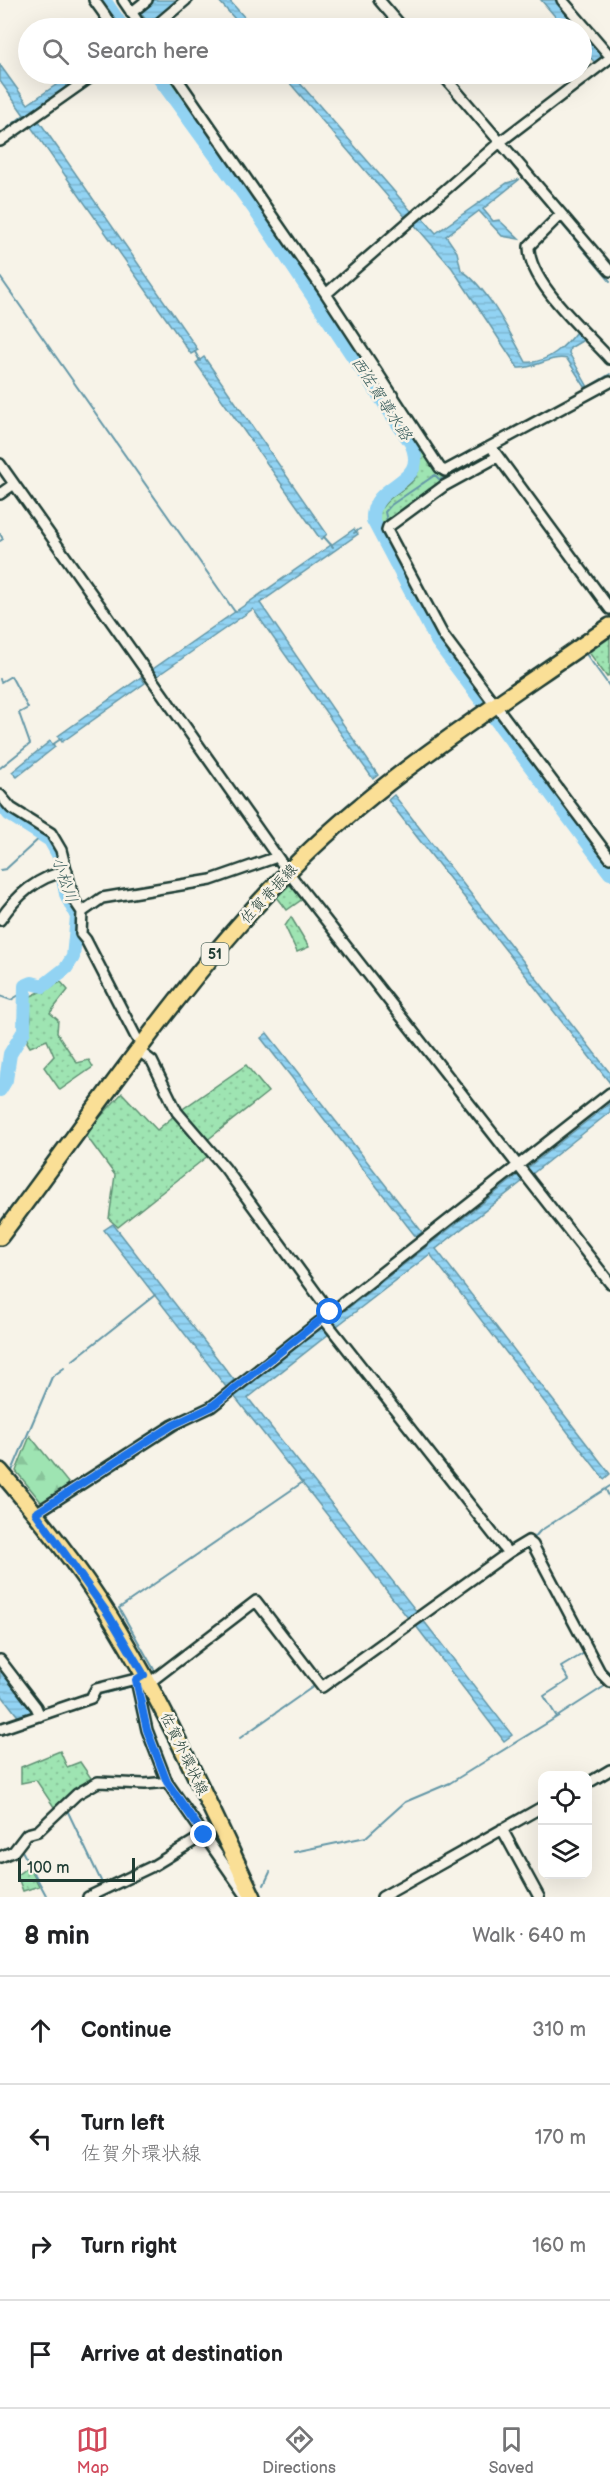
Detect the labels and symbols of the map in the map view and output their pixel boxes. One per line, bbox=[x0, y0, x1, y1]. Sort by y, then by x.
water label: 西佐賀導水路 bbox=[347, 354, 416, 445]
water label: 小松川 bbox=[47, 854, 81, 906]
street label: 佐賀脊振線 bbox=[236, 860, 302, 928]
road number: 51 bbox=[202, 943, 228, 965]
route start bbox=[316, 1298, 342, 1324]
street label: 佐賀外環状線 bbox=[156, 1709, 212, 1799]
route end bbox=[190, 1821, 216, 1847]
scale bar bbox=[18, 1855, 135, 1882]

